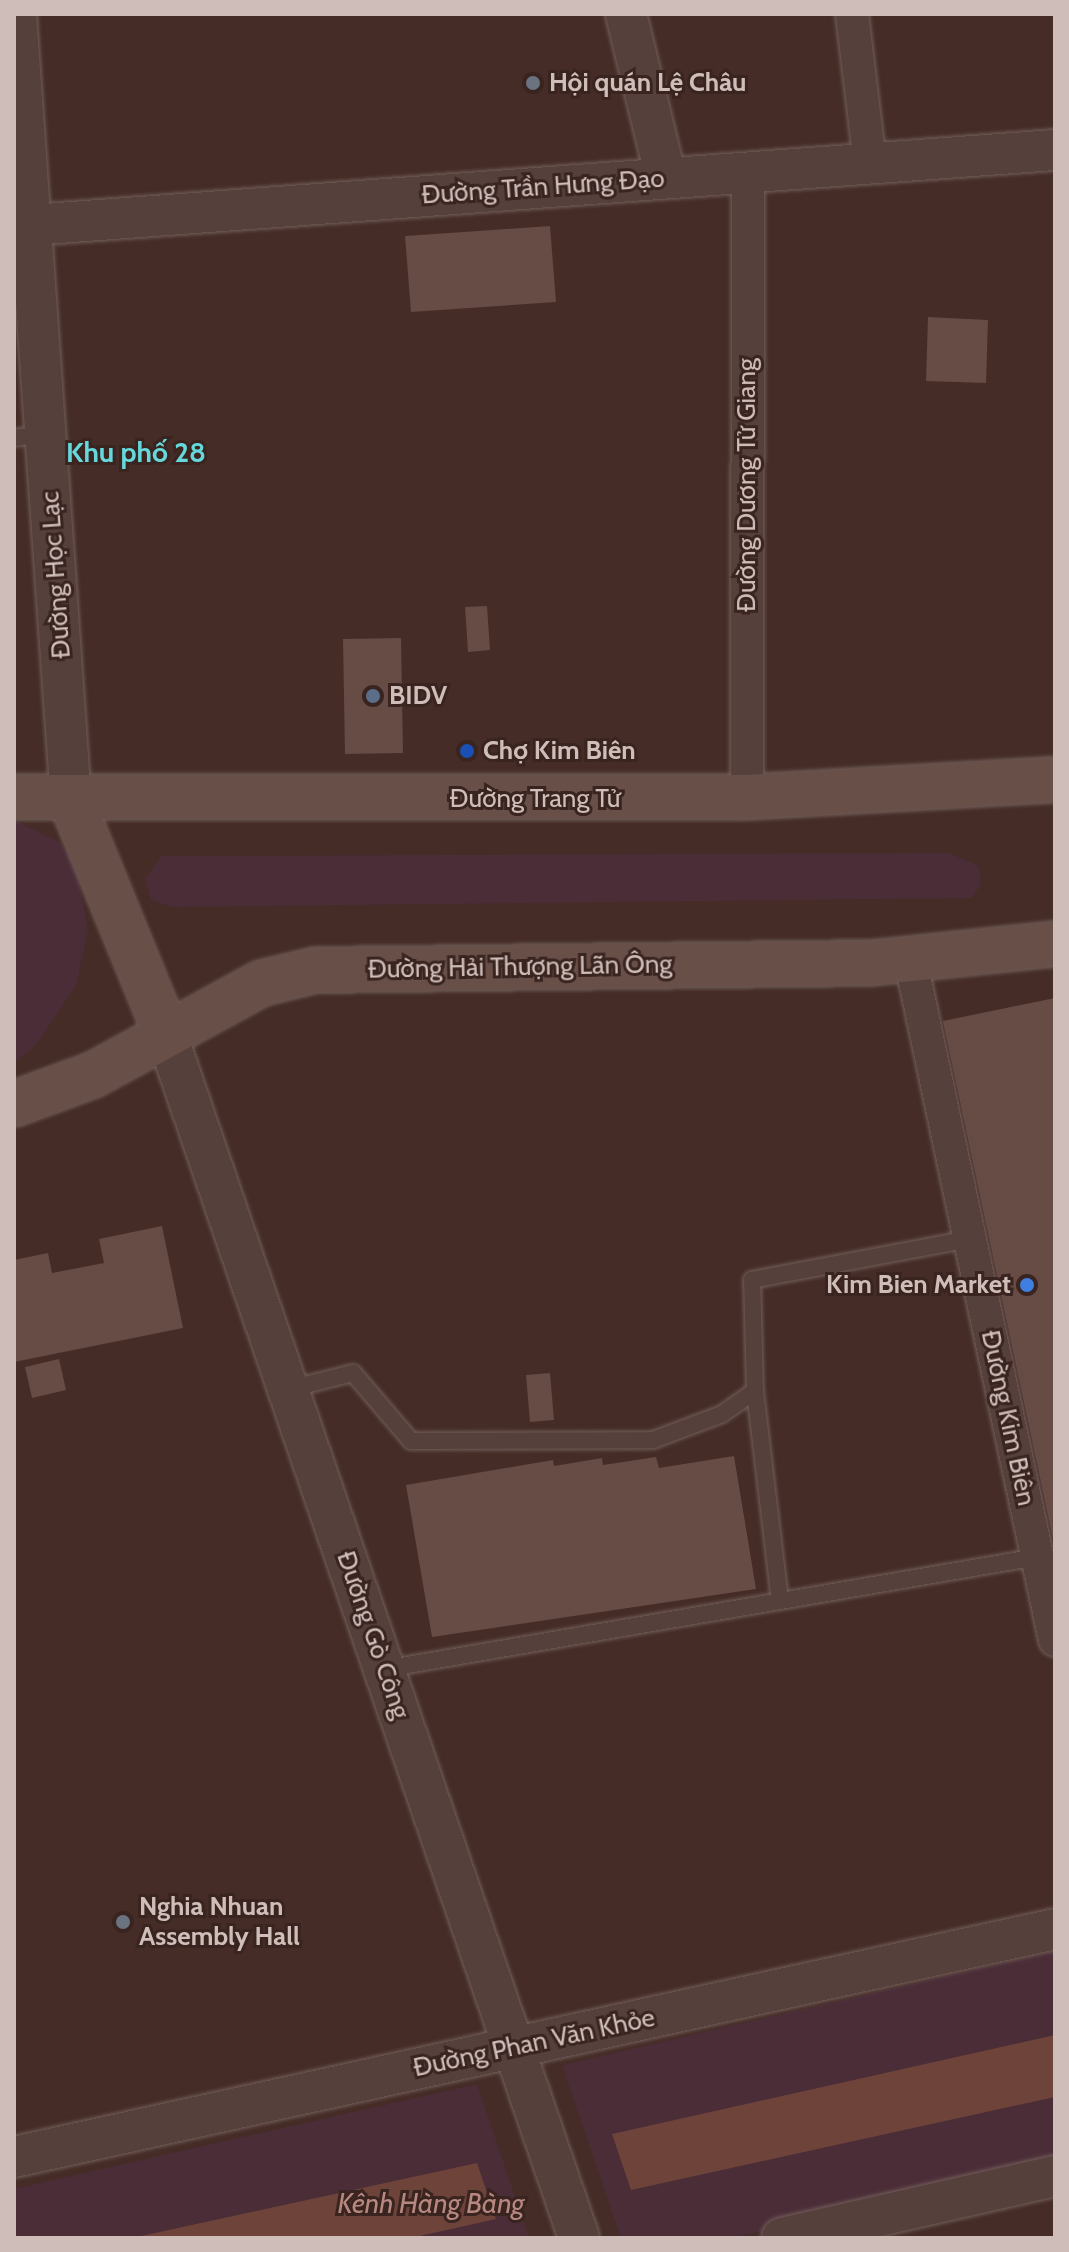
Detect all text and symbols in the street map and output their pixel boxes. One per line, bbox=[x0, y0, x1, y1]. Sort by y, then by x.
place label: Hội quán Lệ Châu bbox=[549, 67, 746, 99]
marker: Hội quán Lệ Châu bbox=[524, 74, 542, 92]
street label: Đường Trần Hưng Đạo bbox=[420, 163, 666, 211]
street label: Đường Dương Tử Giang bbox=[731, 358, 763, 612]
district label: Khu phố 28 bbox=[66, 435, 206, 469]
street label: Đường Học Lạc bbox=[35, 490, 77, 660]
place label: BIDV bbox=[389, 680, 447, 712]
marker: BIDV bbox=[364, 687, 382, 705]
place label: Chợ Kim Biên bbox=[483, 735, 636, 767]
marker: Chợ Kim Biên bbox=[458, 742, 476, 760]
street label: Đường Trang Tử bbox=[450, 783, 620, 815]
street label: Đường Hải Thượng Lãn Ông bbox=[368, 949, 672, 985]
place label: Kim Bien Market bbox=[826, 1269, 1011, 1301]
marker: Kim Bien Market bbox=[1018, 1276, 1036, 1294]
street label: Đường Kim Biên bbox=[974, 1327, 1042, 1509]
street label: Đường Gò Công bbox=[330, 1547, 416, 1723]
place label: Nghia Nhuan Assembly Hall bbox=[139, 1891, 300, 1952]
marker: Nghia Nhuan Assembly Hall bbox=[114, 1913, 132, 1931]
street label: Đường Phan Văn Khỏe bbox=[410, 2002, 658, 2084]
water label: Kênh Hàng Bàng bbox=[338, 2186, 524, 2220]

